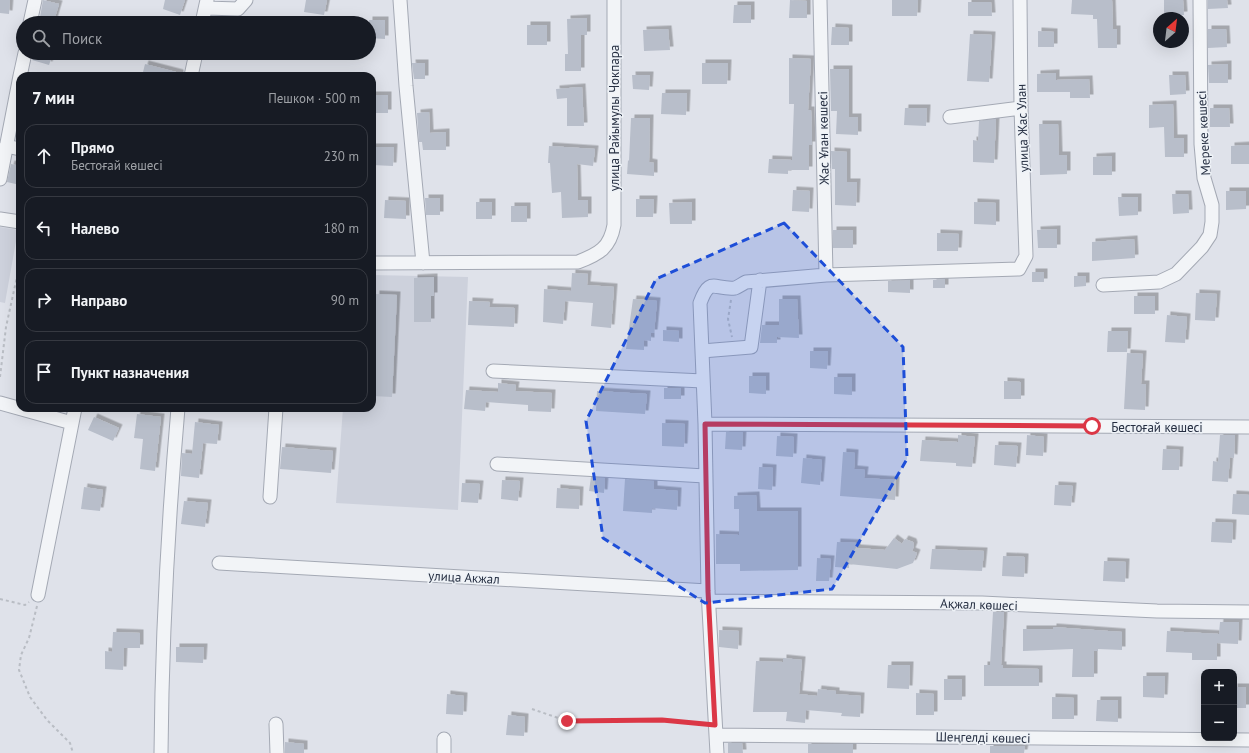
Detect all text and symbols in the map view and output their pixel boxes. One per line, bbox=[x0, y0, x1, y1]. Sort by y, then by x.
north arrow bbox=[1153, 12, 1189, 48]
search box bbox=[16, 16, 376, 60]
icon: search bbox=[30, 27, 52, 49]
text: Поиск bbox=[62, 29, 102, 48]
street label: улица Райымулы Чокпара bbox=[606, 45, 623, 191]
street label: улица Жас Улан bbox=[1012, 83, 1033, 172]
text: 7 мин bbox=[32, 87, 75, 109]
text: Пешком · 500 m bbox=[268, 90, 360, 107]
street label: Мереке көшесі bbox=[1193, 90, 1214, 176]
street label: Жас Ұлан көшесі bbox=[814, 91, 833, 186]
text: Прямо bbox=[71, 138, 114, 157]
icon: ahead bbox=[33, 145, 55, 167]
text: 230 m bbox=[324, 148, 359, 165]
text: Бестоғай көшесі bbox=[71, 157, 163, 174]
icon: left bbox=[33, 217, 55, 239]
text: Налево bbox=[71, 219, 119, 238]
text: 180 m bbox=[324, 220, 359, 237]
icon: right bbox=[33, 289, 55, 311]
text: Направо bbox=[71, 291, 127, 310]
text: 90 m bbox=[331, 292, 359, 309]
icon: arrive bbox=[33, 361, 55, 383]
text: Пункт назначения bbox=[71, 363, 189, 382]
route start bbox=[1083, 417, 1101, 435]
street label: Бестоғай көшесі bbox=[1111, 419, 1203, 436]
street label: улица Акжал bbox=[428, 567, 500, 588]
street label: Ақжал көшесі bbox=[940, 595, 1018, 614]
map controls bbox=[1201, 669, 1237, 741]
button: + bbox=[1201, 669, 1237, 705]
button: − bbox=[1201, 705, 1237, 741]
route end bbox=[558, 712, 576, 730]
street label: Шеңгелді көшесі bbox=[935, 728, 1031, 747]

